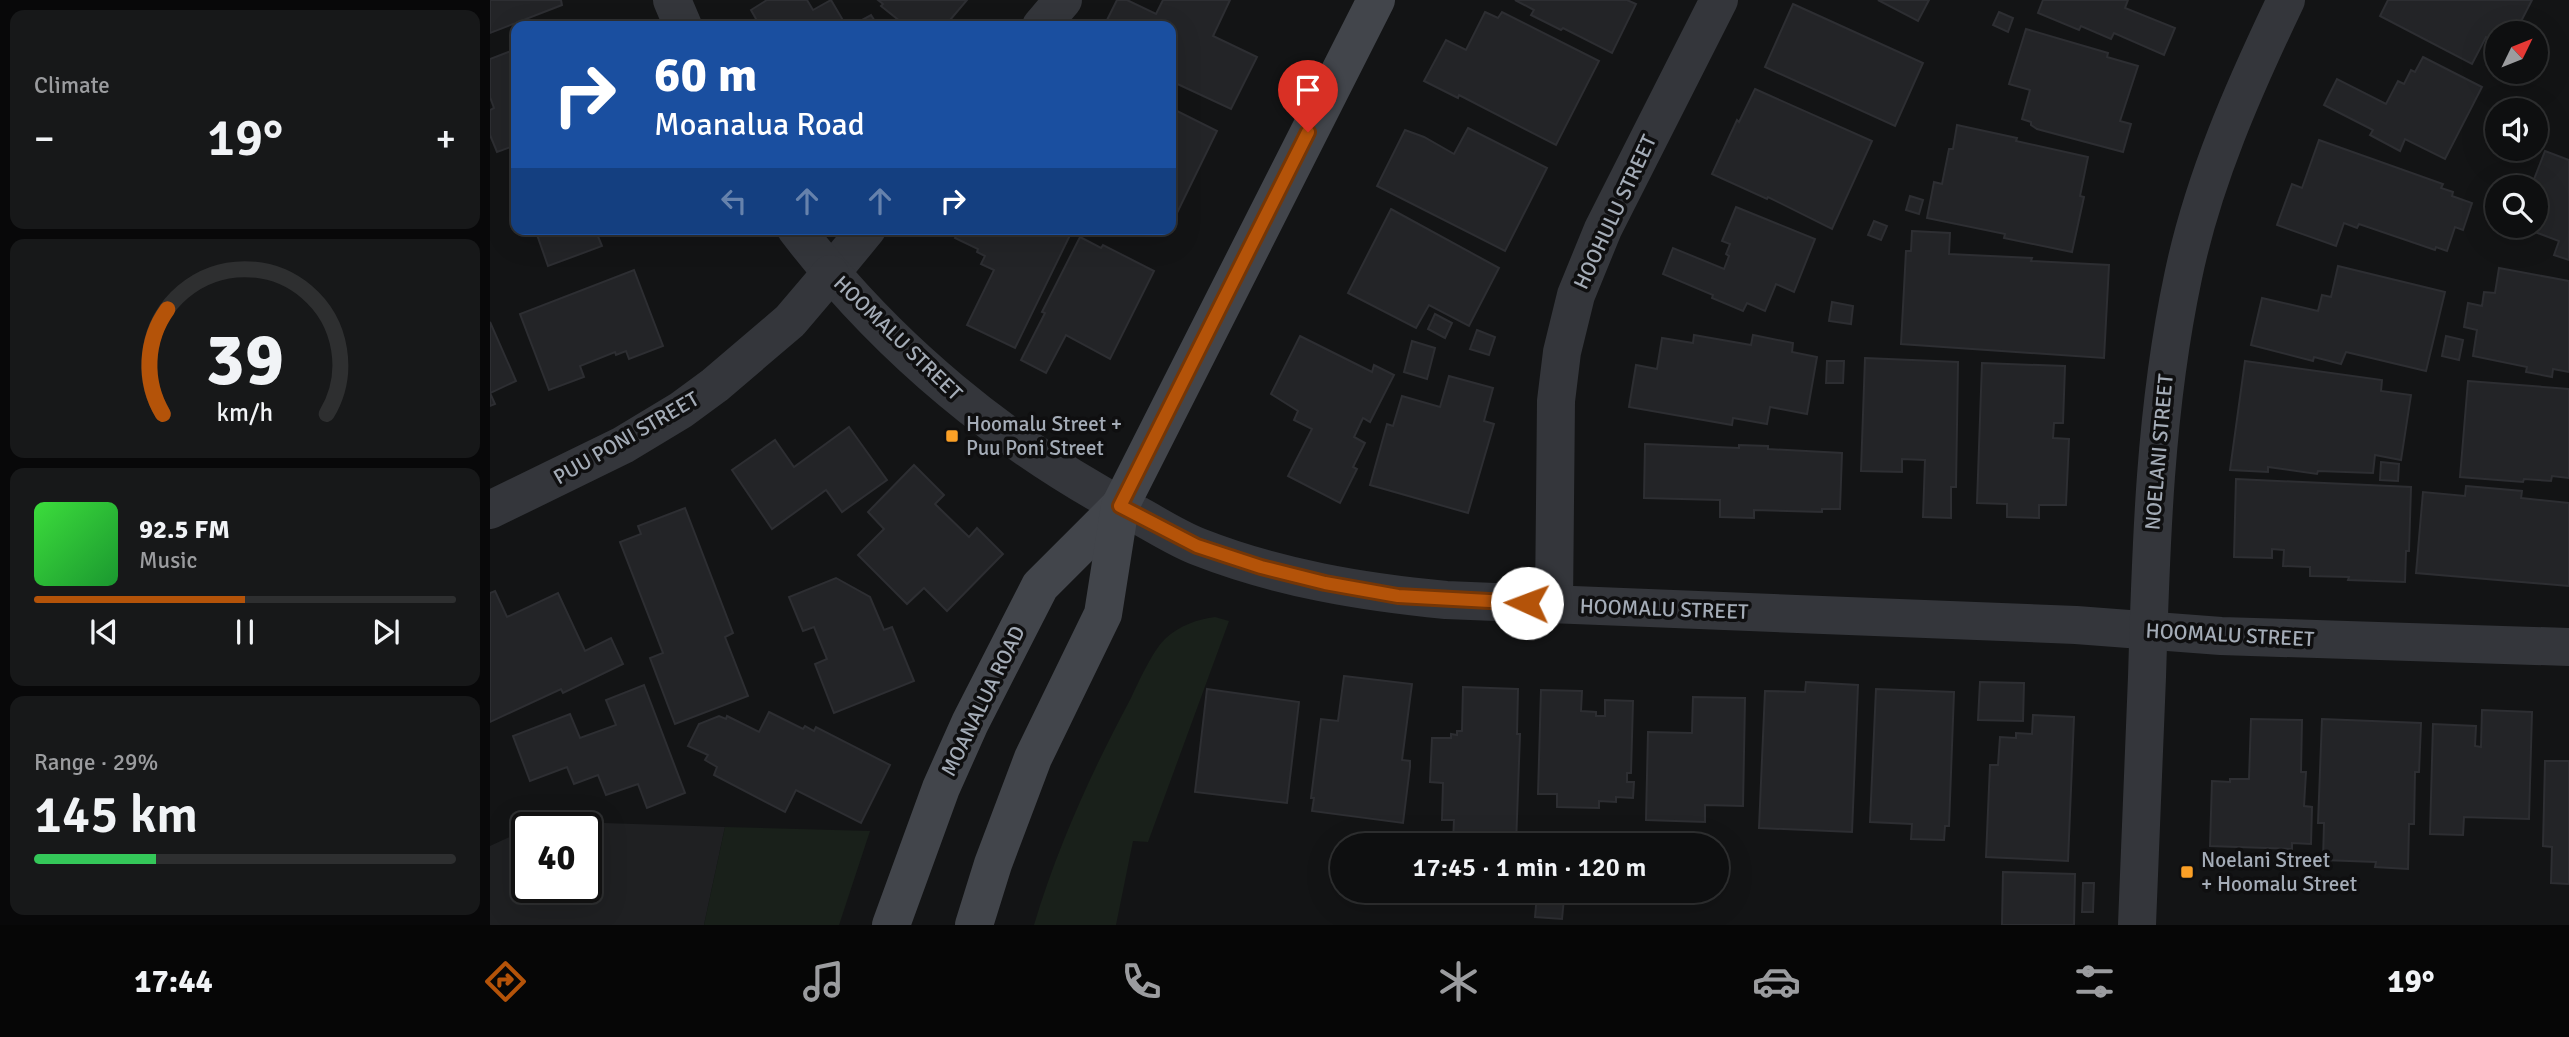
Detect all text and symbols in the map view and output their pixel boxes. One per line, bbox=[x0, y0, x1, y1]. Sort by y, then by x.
north arrow bbox=[2485, 21, 2548, 84]
map controls bbox=[2485, 21, 2548, 238]
text: 60 m bbox=[654, 45, 757, 105]
icon: right bbox=[539, 49, 630, 140]
pin bbox=[1278, 60, 1338, 132]
text: Climate bbox=[34, 71, 110, 100]
icon: arrive bbox=[1289, 71, 1327, 109]
button: sound bbox=[2485, 98, 2548, 161]
text: Moanalua Road bbox=[654, 105, 865, 144]
text: 19° bbox=[207, 106, 283, 170]
text: − bbox=[34, 115, 55, 162]
text: + bbox=[435, 115, 456, 162]
street label: HOOHULU STREET bbox=[1568, 130, 1662, 293]
button: search bbox=[2485, 175, 2548, 238]
icon: left bbox=[715, 182, 753, 220]
icon: ahead bbox=[788, 182, 826, 220]
icon: ahead bbox=[861, 182, 899, 220]
icon: right bbox=[934, 182, 972, 220]
street label: HOOMALU STREET bbox=[828, 270, 968, 406]
text: 39 bbox=[206, 317, 284, 406]
street label: NOELANI STREET bbox=[2139, 372, 2179, 531]
street label: PUU PONI STREET bbox=[549, 386, 704, 490]
text: km/h bbox=[217, 397, 273, 428]
place label: Hoomalu Street + Puu Poni Street bbox=[966, 411, 1122, 461]
marker: Hoomalu Street + Puu Poni Street bbox=[944, 428, 960, 444]
text: 92.5 FM bbox=[139, 514, 230, 546]
text: Music bbox=[139, 546, 197, 575]
position arrow bbox=[1490, 566, 1564, 640]
street label: HOOMALU STREET bbox=[1579, 593, 1749, 625]
icon: previous bbox=[85, 613, 123, 651]
icon: pause bbox=[226, 613, 264, 651]
icon: next bbox=[367, 613, 405, 651]
street label: HOOMALU STREET bbox=[2145, 618, 2316, 652]
street label: MOANALUA ROAD bbox=[935, 621, 1031, 781]
text: Range · 29% bbox=[34, 748, 158, 777]
text: 145 km bbox=[34, 783, 198, 847]
speed limit sign: 40 bbox=[511, 812, 602, 903]
place label: Noelani Street + Hoomalu Street bbox=[2201, 847, 2357, 897]
text: 17:45 · 1 min · 120 m bbox=[1413, 852, 1646, 884]
marker: Noelani Street + Hoomalu Street bbox=[2179, 864, 2195, 880]
icon: directions bbox=[481, 957, 530, 1006]
icon: music bbox=[799, 957, 848, 1006]
icon: phone bbox=[1117, 957, 1166, 1006]
icon: climate bbox=[1434, 957, 1483, 1006]
icon: car bbox=[1752, 957, 1801, 1006]
icon: filters bbox=[2070, 957, 2119, 1006]
text: 17:44 bbox=[134, 962, 213, 1001]
text: 19° bbox=[2387, 962, 2435, 1001]

